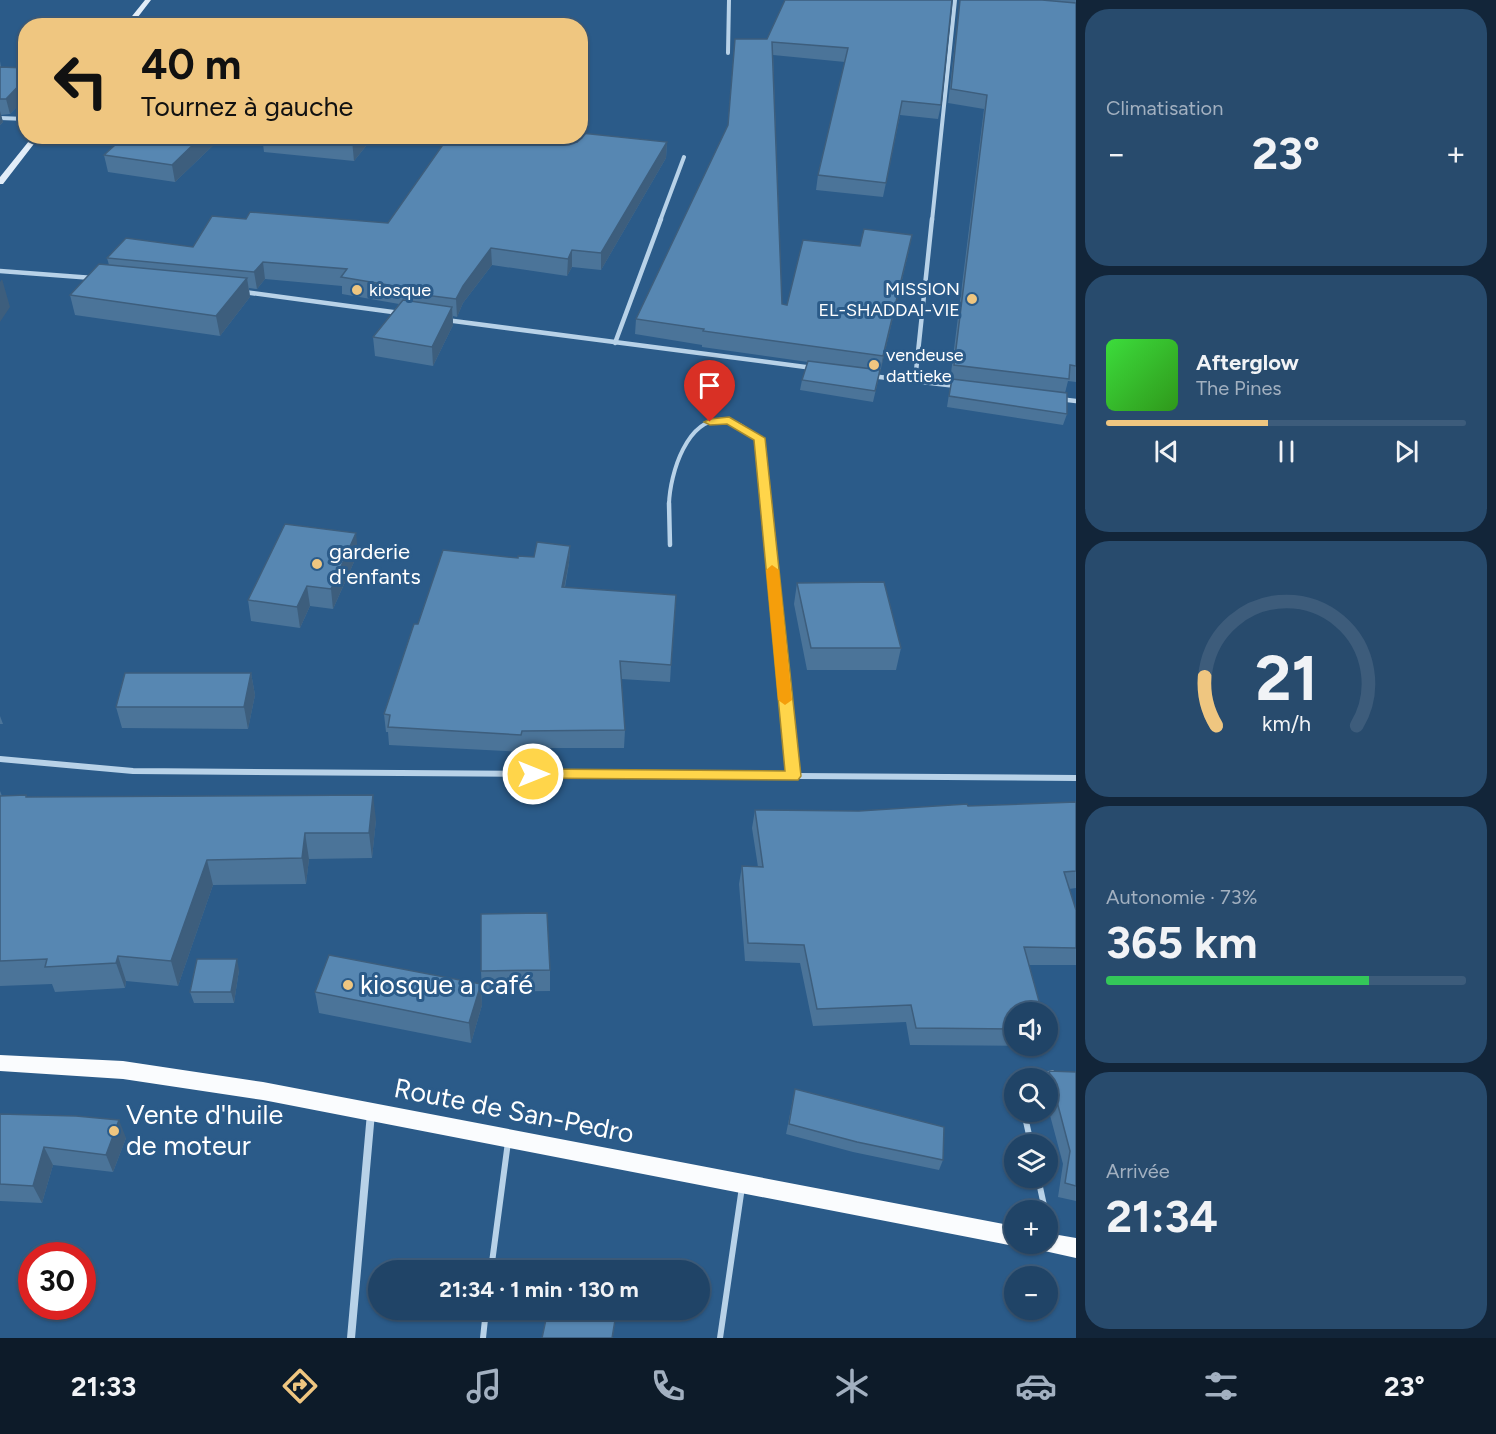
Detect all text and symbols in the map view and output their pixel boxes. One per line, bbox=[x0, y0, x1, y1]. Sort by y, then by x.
text: 40 m bbox=[141, 39, 241, 90]
icon: left bbox=[42, 42, 120, 120]
text: Tournez à gauche bbox=[141, 90, 353, 123]
text: Climatisation bbox=[1106, 96, 1223, 120]
text: 23° bbox=[1252, 126, 1320, 180]
text: − bbox=[1106, 134, 1127, 173]
text: + bbox=[1445, 134, 1466, 173]
place label: MISSION EL-SHADDAI-VIE bbox=[818, 278, 960, 321]
place label: kiosque bbox=[369, 279, 431, 301]
marker: kiosque bbox=[350, 283, 364, 297]
marker: MISSION EL-SHADDAI-VIE bbox=[965, 292, 979, 306]
place label: vendeuse dattieke bbox=[886, 344, 964, 387]
text: Afterglow bbox=[1196, 349, 1299, 376]
marker: vendeuse dattieke bbox=[867, 358, 881, 372]
pin bbox=[684, 360, 735, 422]
icon: arrive bbox=[693, 369, 726, 402]
text: The Pines bbox=[1196, 376, 1282, 400]
icon: previous bbox=[1150, 435, 1183, 468]
icon: pause bbox=[1270, 435, 1303, 468]
icon: next bbox=[1390, 435, 1423, 468]
place label: garderie d'enfants bbox=[329, 538, 421, 590]
marker: garderie d'enfants bbox=[310, 557, 324, 571]
text: 21 bbox=[1255, 641, 1317, 716]
text: km/h bbox=[1262, 711, 1310, 736]
position arrow bbox=[501, 742, 565, 806]
text: Autonomie · 73% bbox=[1106, 885, 1257, 909]
text: 365 km bbox=[1106, 915, 1257, 969]
place label: kiosque a café bbox=[360, 968, 533, 1001]
marker: kiosque a café bbox=[341, 978, 355, 992]
map controls bbox=[1004, 1002, 1058, 1320]
button: sound bbox=[1004, 1002, 1058, 1056]
button: search bbox=[1004, 1068, 1058, 1122]
street label: Route de San-Pedro bbox=[391, 1071, 637, 1150]
place label: Vente d'huile de moteur bbox=[126, 1098, 283, 1162]
marker: Vente d'huile de moteur bbox=[107, 1124, 121, 1138]
button: layers bbox=[1004, 1134, 1058, 1188]
text: Arrivée bbox=[1106, 1159, 1170, 1183]
text: 21:34 bbox=[1106, 1189, 1218, 1243]
button: + bbox=[1004, 1200, 1058, 1254]
speed limit sign: 30 bbox=[18, 1242, 96, 1320]
button: − bbox=[1004, 1266, 1058, 1320]
text: 21:34 · 1 min · 130 m bbox=[439, 1276, 639, 1303]
icon: directions bbox=[279, 1365, 321, 1407]
icon: music bbox=[463, 1365, 505, 1407]
icon: phone bbox=[647, 1365, 689, 1407]
icon: climate bbox=[831, 1365, 873, 1407]
icon: car bbox=[1015, 1365, 1057, 1407]
icon: filters bbox=[1200, 1365, 1242, 1407]
text: 21:33 bbox=[71, 1370, 136, 1403]
text: 23° bbox=[1384, 1370, 1425, 1403]

